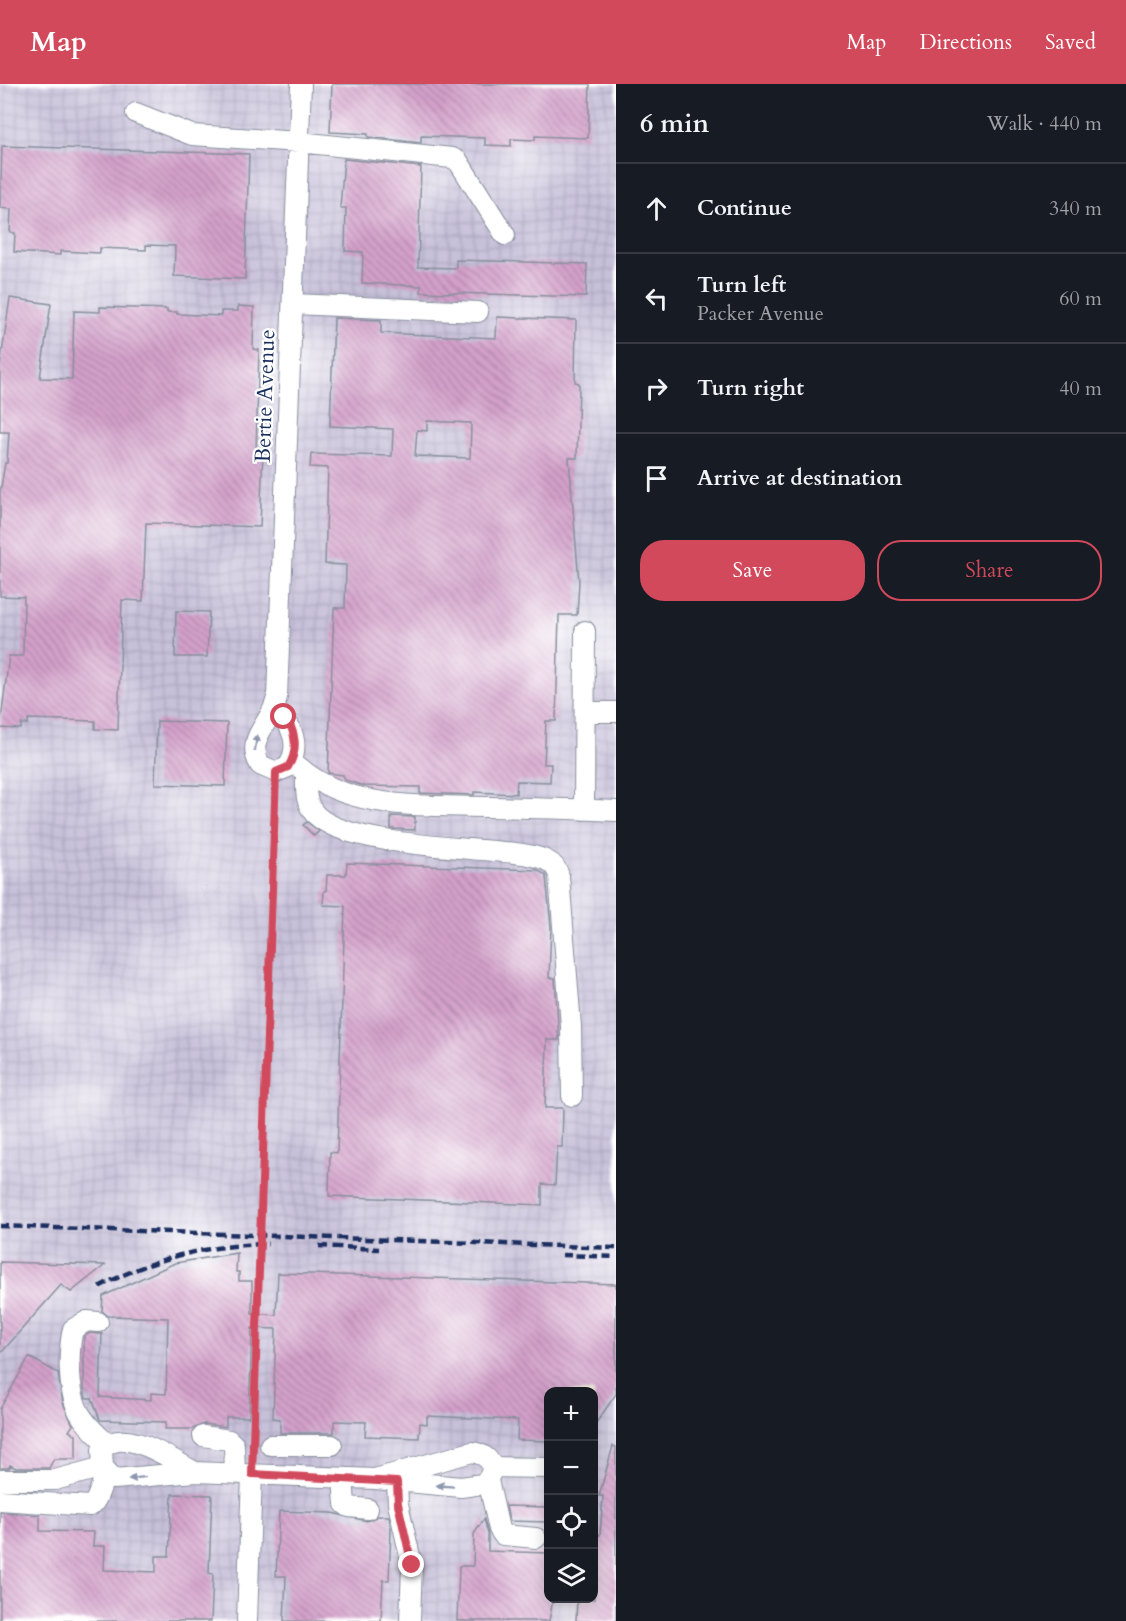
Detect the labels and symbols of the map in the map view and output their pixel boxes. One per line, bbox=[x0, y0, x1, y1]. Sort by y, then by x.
street label: Bertie Avenue bbox=[248, 329, 282, 463]
route start bbox=[270, 703, 296, 729]
one-way arrow bbox=[252, 733, 261, 752]
one-way arrow bbox=[128, 1473, 147, 1483]
one-way arrow bbox=[436, 1481, 455, 1491]
route end bbox=[398, 1551, 424, 1577]

